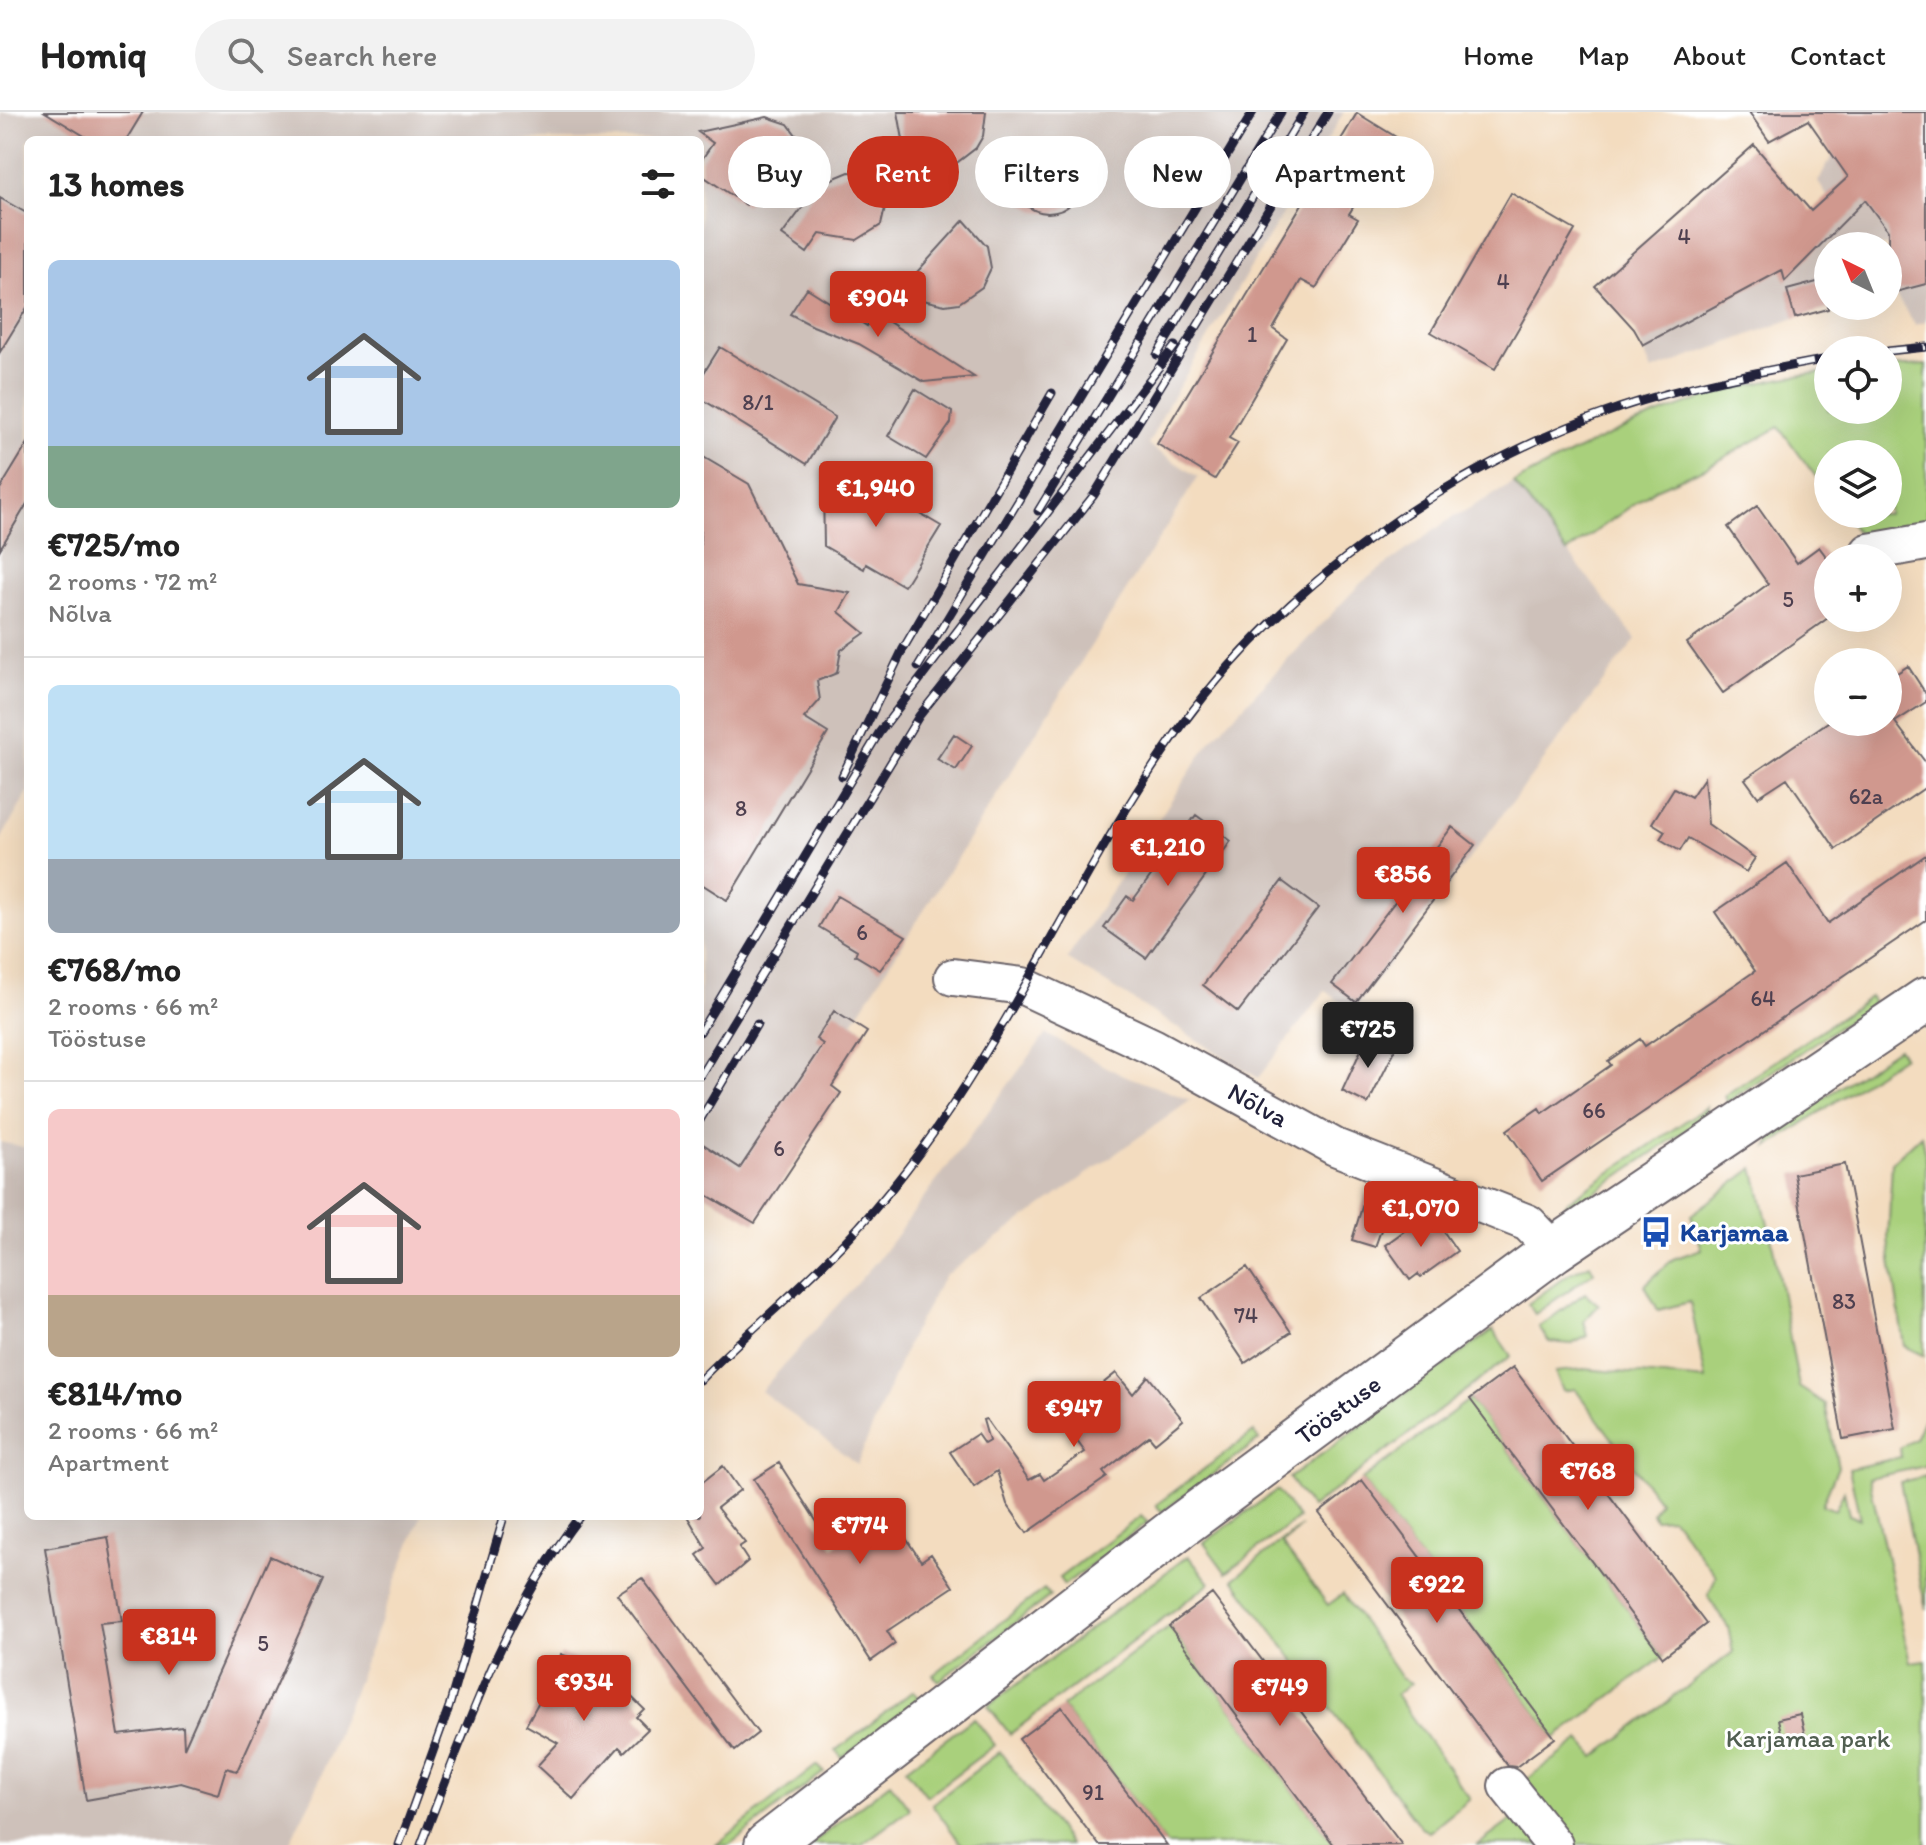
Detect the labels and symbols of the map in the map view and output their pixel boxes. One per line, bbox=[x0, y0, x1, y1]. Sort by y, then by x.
house number: 4 bbox=[1677, 223, 1691, 250]
north arrow bbox=[1814, 232, 1902, 320]
house number: 4 bbox=[1496, 268, 1510, 295]
pin: €904 bbox=[831, 271, 925, 339]
house number: 1 bbox=[1247, 321, 1257, 348]
house number: 8/1 bbox=[742, 389, 774, 416]
pin: €1,940 bbox=[811, 461, 941, 529]
house number: 5 bbox=[1782, 586, 1794, 613]
house number: 62a bbox=[1849, 783, 1884, 810]
house number: 8 bbox=[735, 795, 747, 822]
pin: €1,210 bbox=[1103, 820, 1233, 888]
pin: €856 bbox=[1356, 847, 1450, 915]
house number: 6 bbox=[856, 919, 868, 946]
house number: 64 bbox=[1751, 985, 1775, 1012]
pin: €725 bbox=[1321, 1002, 1415, 1070]
street label: Nõlva bbox=[1222, 1075, 1294, 1134]
house number: 66 bbox=[1582, 1097, 1606, 1124]
house number: 6 bbox=[773, 1135, 785, 1162]
pin: €1,070 bbox=[1356, 1181, 1486, 1249]
bus stop icon: Karjamaa bbox=[1639, 1215, 1673, 1249]
place label: Karjamaa bbox=[1680, 1216, 1789, 1248]
house number: 83 bbox=[1832, 1288, 1856, 1315]
house number: 74 bbox=[1234, 1302, 1258, 1329]
street label: Tööstuse bbox=[1289, 1368, 1387, 1452]
pin: €947 bbox=[1027, 1381, 1121, 1449]
pin: €768 bbox=[1541, 1444, 1635, 1512]
pin: €774 bbox=[813, 1498, 907, 1566]
pin: €922 bbox=[1390, 1557, 1484, 1625]
pin: €814 bbox=[122, 1609, 216, 1677]
house number: 5 bbox=[257, 1630, 269, 1657]
pin: €934 bbox=[537, 1655, 631, 1723]
pin: €749 bbox=[1233, 1660, 1327, 1728]
park label: Karjamaa park bbox=[1726, 1722, 1891, 1754]
house number: 91 bbox=[1082, 1779, 1104, 1806]

